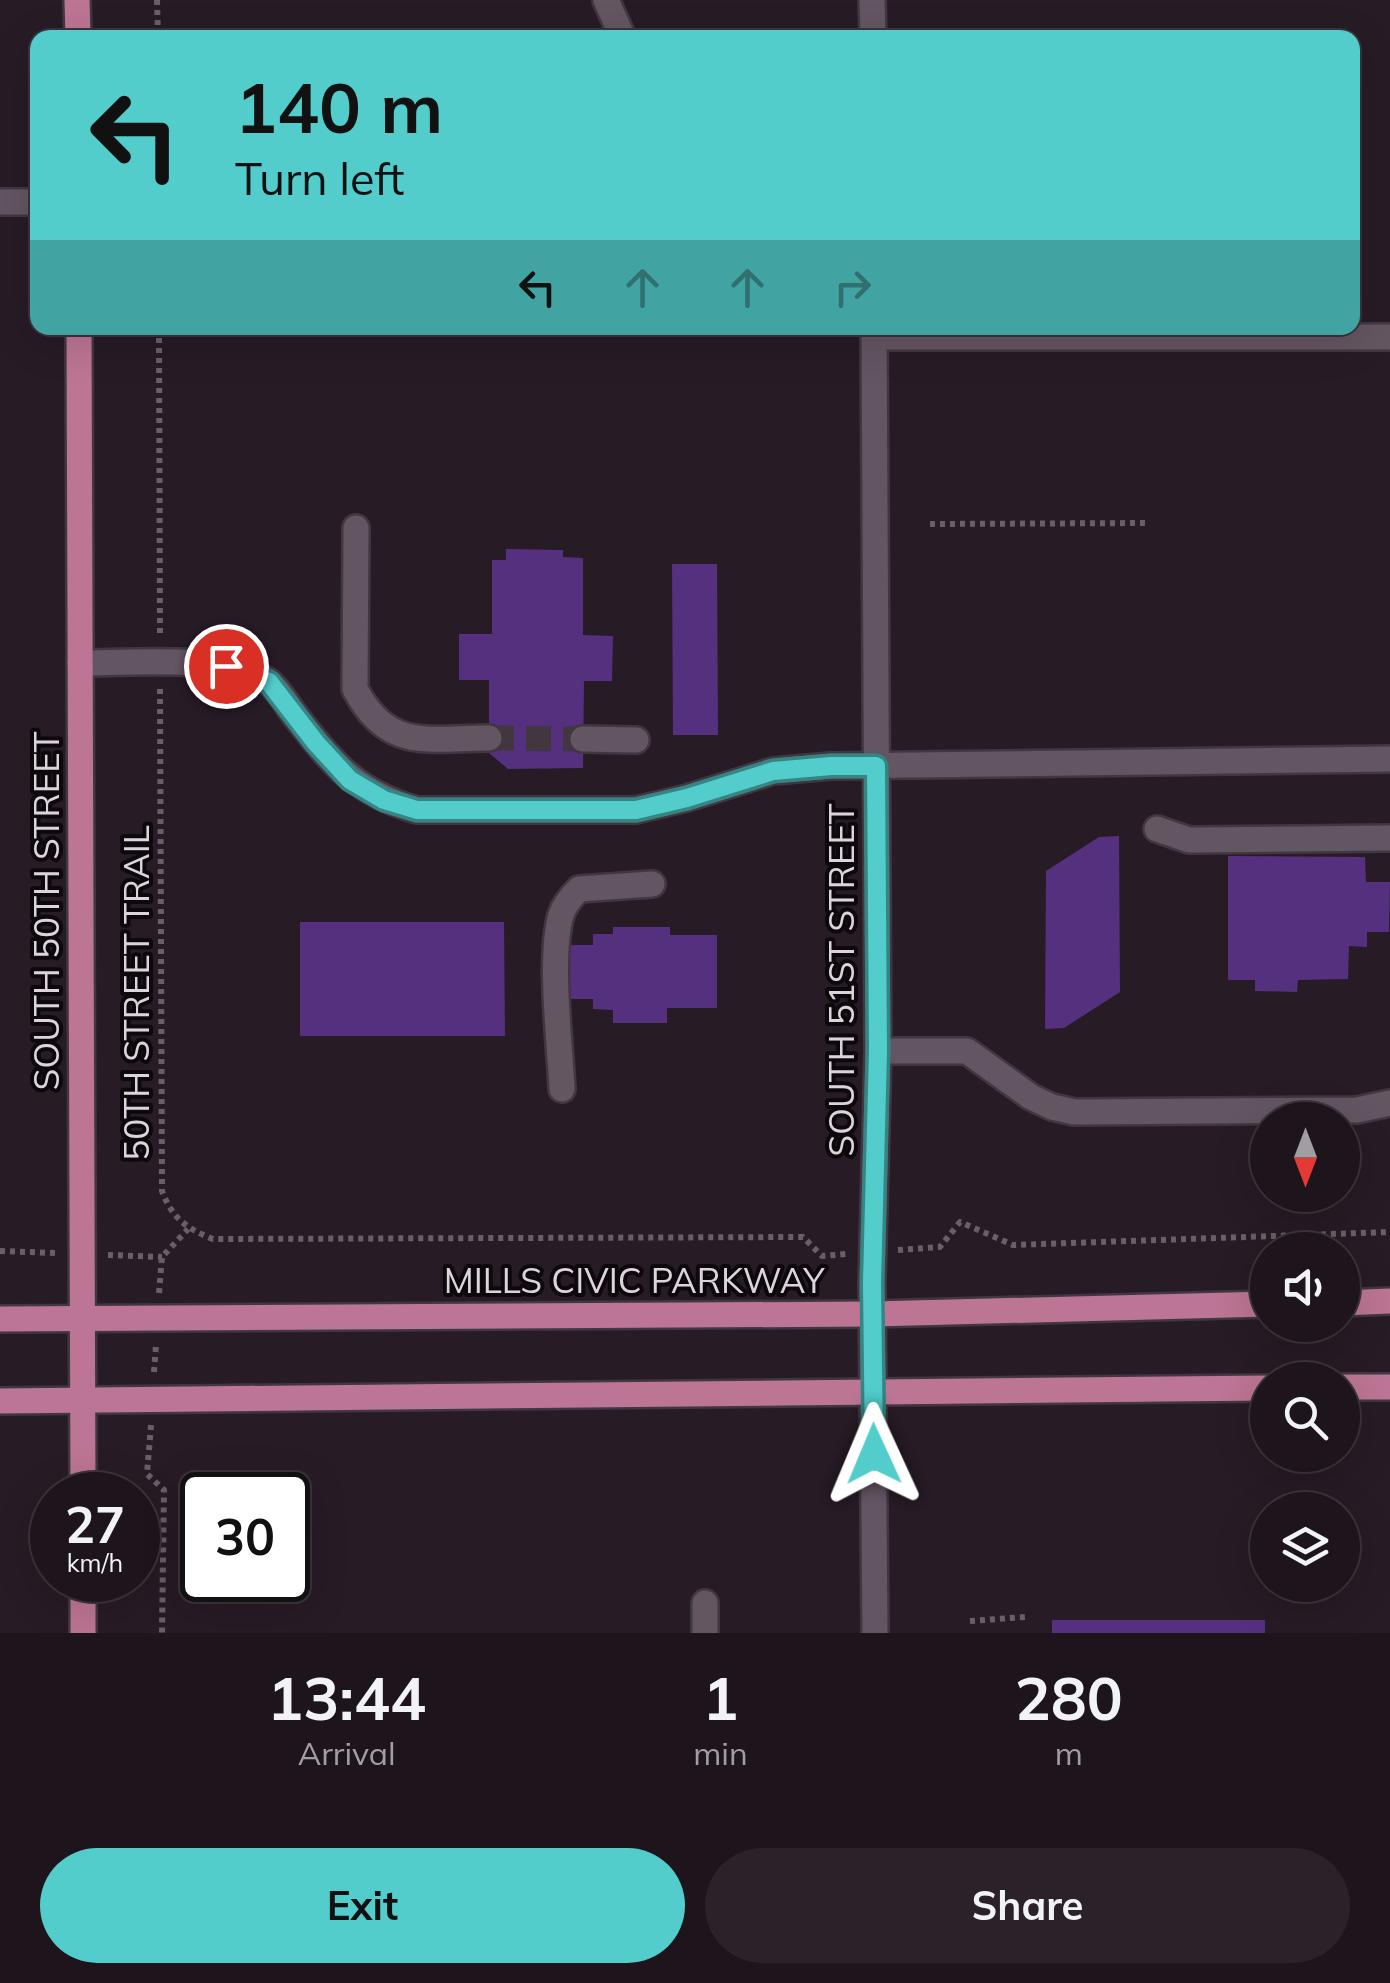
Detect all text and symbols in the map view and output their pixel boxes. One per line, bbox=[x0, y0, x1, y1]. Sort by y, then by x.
text: 140 m bbox=[235, 63, 443, 151]
icon: left bbox=[70, 70, 200, 200]
text: Turn left bbox=[235, 150, 404, 206]
icon: left bbox=[510, 260, 565, 315]
icon: ahead bbox=[615, 260, 670, 315]
icon: ahead bbox=[720, 260, 775, 315]
icon: right bbox=[825, 260, 880, 315]
pin bbox=[184, 624, 269, 709]
icon: arrive bbox=[199, 639, 254, 694]
street label: SOUTH 50TH STREET bbox=[24, 731, 68, 1091]
street label: SOUTH 51ST STREET bbox=[819, 803, 863, 1157]
street label: 50TH STREET TRAIL bbox=[114, 825, 158, 1161]
north arrow bbox=[1250, 1102, 1360, 1212]
map controls bbox=[1250, 1102, 1360, 1602]
button: sound bbox=[1250, 1232, 1360, 1342]
street label: MILLS CIVIC PARKWAY bbox=[444, 1258, 825, 1302]
button: search bbox=[1250, 1362, 1360, 1472]
position arrow bbox=[822, 1402, 926, 1506]
speed limit sign: 30 bbox=[180, 1472, 310, 1602]
button: layers bbox=[1250, 1492, 1360, 1602]
text: 27 bbox=[65, 1493, 125, 1556]
text: km/h bbox=[67, 1547, 123, 1578]
text: 13:44 bbox=[267, 1660, 426, 1735]
text: 1 bbox=[702, 1660, 738, 1735]
text: 280 bbox=[1015, 1660, 1123, 1735]
text: Arrival bbox=[298, 1733, 396, 1773]
text: min bbox=[693, 1733, 748, 1773]
text: m bbox=[1055, 1733, 1083, 1773]
button: Exit bbox=[40, 1848, 685, 1963]
button: Share bbox=[705, 1848, 1350, 1963]

